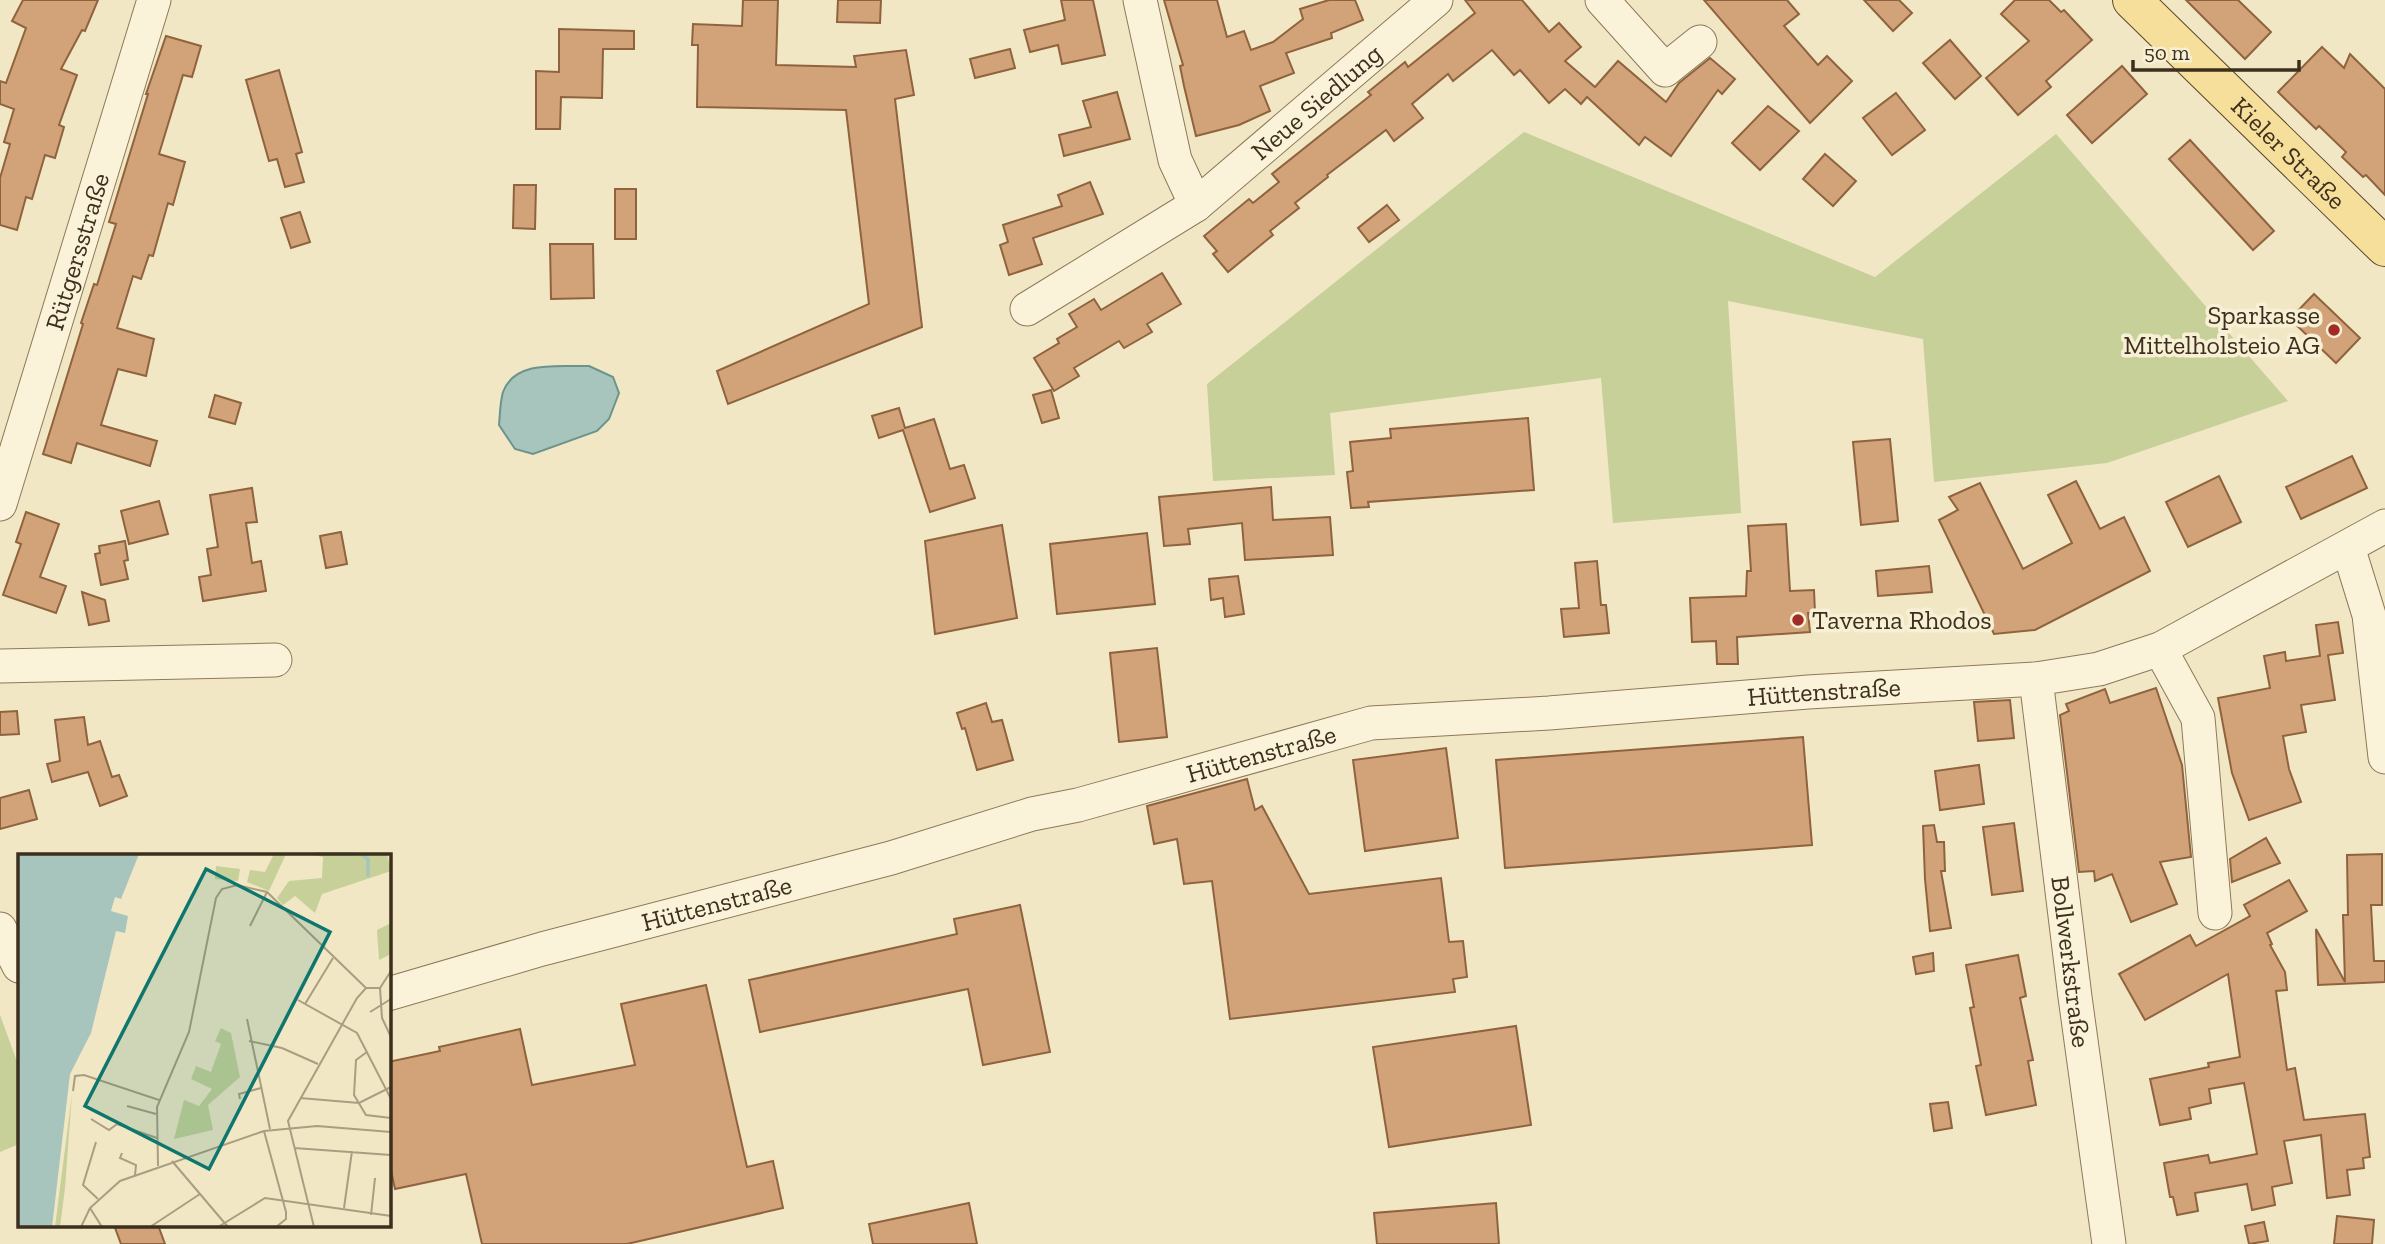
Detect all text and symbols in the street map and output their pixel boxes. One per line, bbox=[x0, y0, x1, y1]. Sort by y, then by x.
scale bar bbox=[2133, 28, 2299, 72]
street label: Neue Siedlung bbox=[1245, 37, 1389, 167]
text: 50 m bbox=[2144, 40, 2190, 65]
street label: Kieler Straße bbox=[2225, 90, 2353, 216]
street label: Rütgersstraße bbox=[38, 169, 116, 334]
place label: Sparkasse Mittelholsteio AG bbox=[2123, 299, 2320, 361]
marker: Sparkasse Mittelholsteio AG bbox=[2326, 322, 2342, 338]
place label: Taverna Rhodos bbox=[1812, 604, 1992, 636]
marker: Taverna Rhodos bbox=[1790, 612, 1806, 628]
street label: Hüttenstraße bbox=[1746, 671, 1902, 713]
street label: Hüttenstraße bbox=[1183, 718, 1340, 790]
inset map bbox=[18, 854, 390, 1226]
street label: Hüttenstraße bbox=[638, 869, 795, 938]
street label: Bollwerkstraße bbox=[2044, 874, 2098, 1050]

